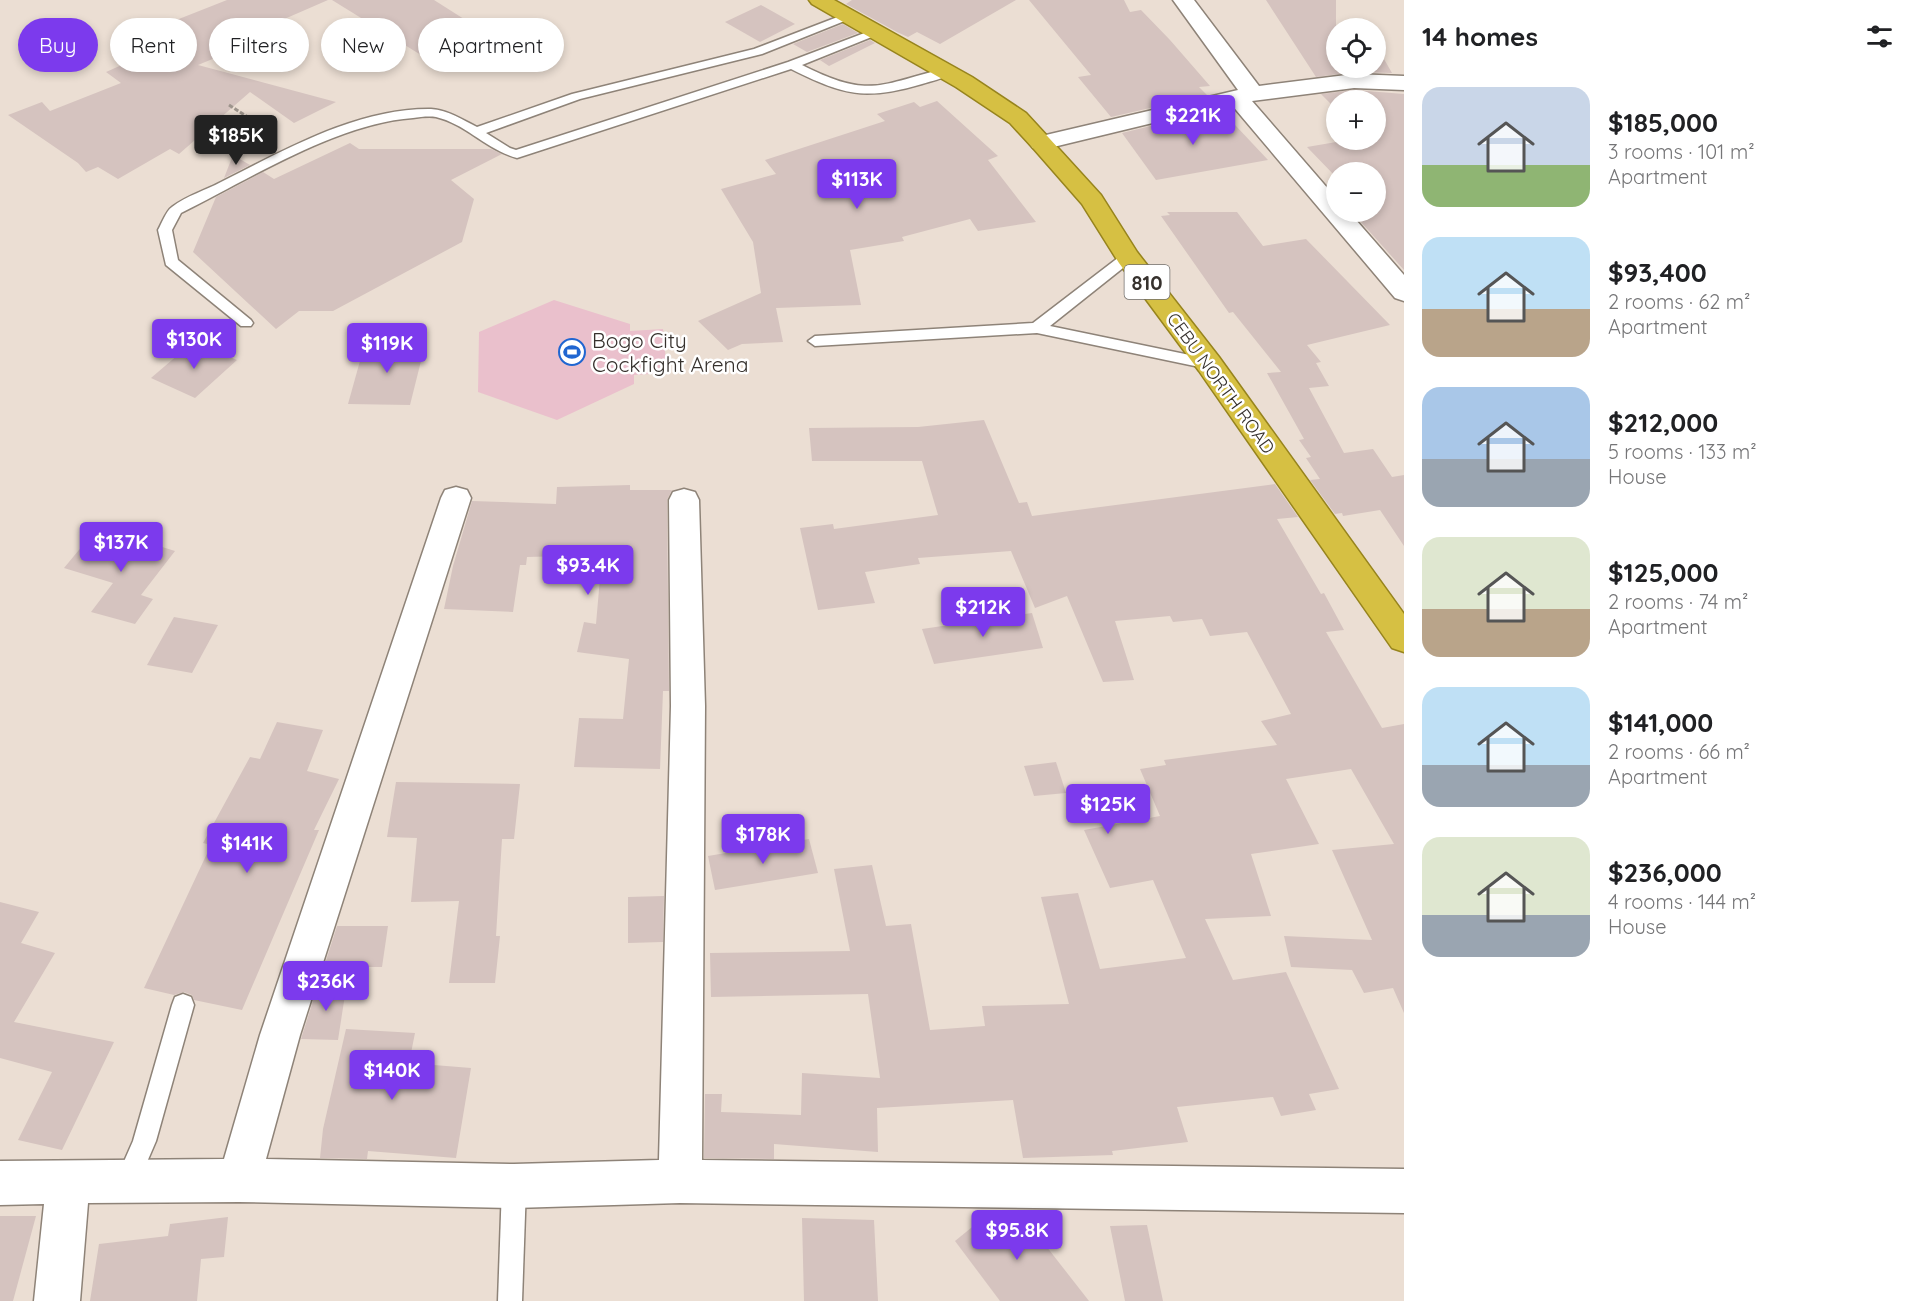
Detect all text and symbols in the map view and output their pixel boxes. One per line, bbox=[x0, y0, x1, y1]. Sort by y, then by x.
chip: Buy bbox=[18, 18, 98, 72]
chip: Rent bbox=[110, 18, 197, 72]
chip: Filters bbox=[209, 18, 309, 72]
chip: New bbox=[321, 18, 406, 72]
chip: Apartment bbox=[418, 18, 564, 72]
map controls bbox=[1326, 18, 1386, 222]
button: locate bbox=[1326, 18, 1386, 78]
text: 14 homes bbox=[1422, 20, 1538, 53]
icon: filters bbox=[1863, 20, 1896, 53]
button: + bbox=[1326, 90, 1386, 150]
pin: $221K bbox=[1151, 95, 1235, 146]
text: $221K bbox=[1165, 102, 1221, 127]
text: $185,000 bbox=[1608, 106, 1718, 139]
icon: home bbox=[1470, 111, 1542, 183]
pin: $185K bbox=[194, 115, 278, 166]
text: $185K bbox=[208, 122, 264, 147]
text: 3 rooms · 101 m² bbox=[1608, 139, 1755, 164]
pin: $113K bbox=[815, 159, 899, 210]
button: − bbox=[1326, 162, 1386, 222]
text: Apartment bbox=[1608, 164, 1708, 189]
text: $113K bbox=[831, 166, 883, 191]
text: $93,400 bbox=[1608, 256, 1707, 289]
icon: home bbox=[1470, 261, 1542, 333]
road number: 810 bbox=[1124, 265, 1170, 299]
text: 2 rooms · 62 m² bbox=[1608, 289, 1750, 314]
street label: CEBU NORTH ROAD bbox=[1162, 308, 1280, 458]
text: Apartment bbox=[1608, 314, 1708, 339]
pin: $130K bbox=[152, 319, 236, 370]
pin: $119K bbox=[345, 323, 429, 374]
text: $130K bbox=[166, 326, 222, 351]
place label: Bogo City Cockfight Arena bbox=[592, 327, 748, 377]
text: $119K bbox=[361, 330, 413, 355]
sports icon: Bogo City Cockfight Arena bbox=[557, 337, 587, 367]
text: $212,000 bbox=[1608, 406, 1718, 439]
icon: home bbox=[1470, 411, 1542, 483]
text: 5 rooms · 133 m² bbox=[1608, 439, 1757, 464]
text: House bbox=[1608, 464, 1667, 489]
pin: $137K bbox=[79, 522, 163, 573]
text: $137K bbox=[94, 529, 148, 554]
pin: $93.4K bbox=[539, 545, 637, 596]
text: $93.4K bbox=[556, 552, 620, 577]
text: $125,000 bbox=[1608, 556, 1718, 589]
icon: home bbox=[1470, 561, 1542, 633]
pin: $212K bbox=[941, 587, 1025, 638]
text: 2 rooms · 74 m² bbox=[1608, 589, 1748, 614]
text: $212K bbox=[955, 594, 1011, 619]
text: Apartment bbox=[1608, 614, 1708, 639]
text: $141,000 bbox=[1608, 706, 1713, 739]
icon: home bbox=[1470, 711, 1542, 783]
text: 2 rooms · 66 m² bbox=[1608, 739, 1750, 764]
text: Apartment bbox=[1608, 764, 1708, 789]
pin: $125K bbox=[1066, 784, 1150, 835]
text: $125K bbox=[1080, 791, 1136, 816]
pin: $178K bbox=[721, 814, 805, 865]
text: $178K bbox=[736, 821, 790, 846]
pin: $141K bbox=[205, 823, 289, 874]
text: $141K bbox=[221, 830, 273, 855]
text: $236,000 bbox=[1608, 856, 1722, 889]
icon: home bbox=[1470, 861, 1542, 933]
text: 4 rooms · 144 m² bbox=[1608, 889, 1756, 914]
text: House bbox=[1608, 914, 1667, 939]
pin: $236K bbox=[284, 961, 368, 1012]
text: $236K bbox=[297, 968, 355, 993]
pin: $140K bbox=[350, 1050, 434, 1101]
text: $140K bbox=[364, 1057, 420, 1082]
pin: $95.8K bbox=[968, 1210, 1066, 1261]
text: $95.8K bbox=[985, 1217, 1049, 1242]

